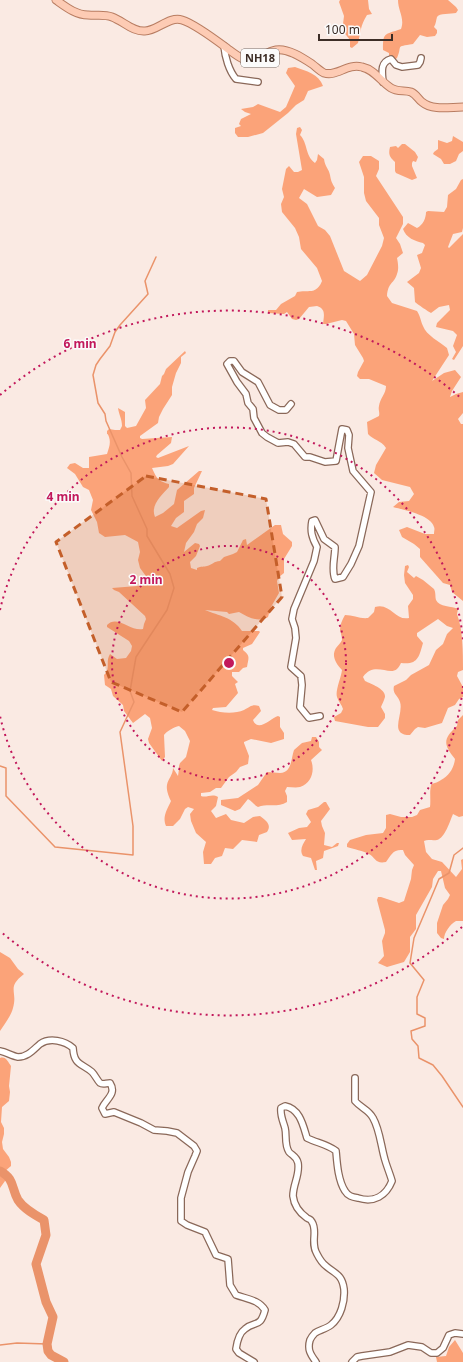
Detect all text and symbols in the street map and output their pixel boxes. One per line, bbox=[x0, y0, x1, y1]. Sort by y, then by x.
scale bar bbox=[319, 16, 392, 42]
text: 100 m bbox=[325, 21, 360, 38]
road number: NH18 bbox=[241, 49, 279, 67]
text: 6 min bbox=[63, 335, 97, 352]
text: 4 min bbox=[46, 488, 80, 505]
text: 2 min bbox=[129, 571, 163, 588]
centre of rings bbox=[222, 656, 236, 670]

